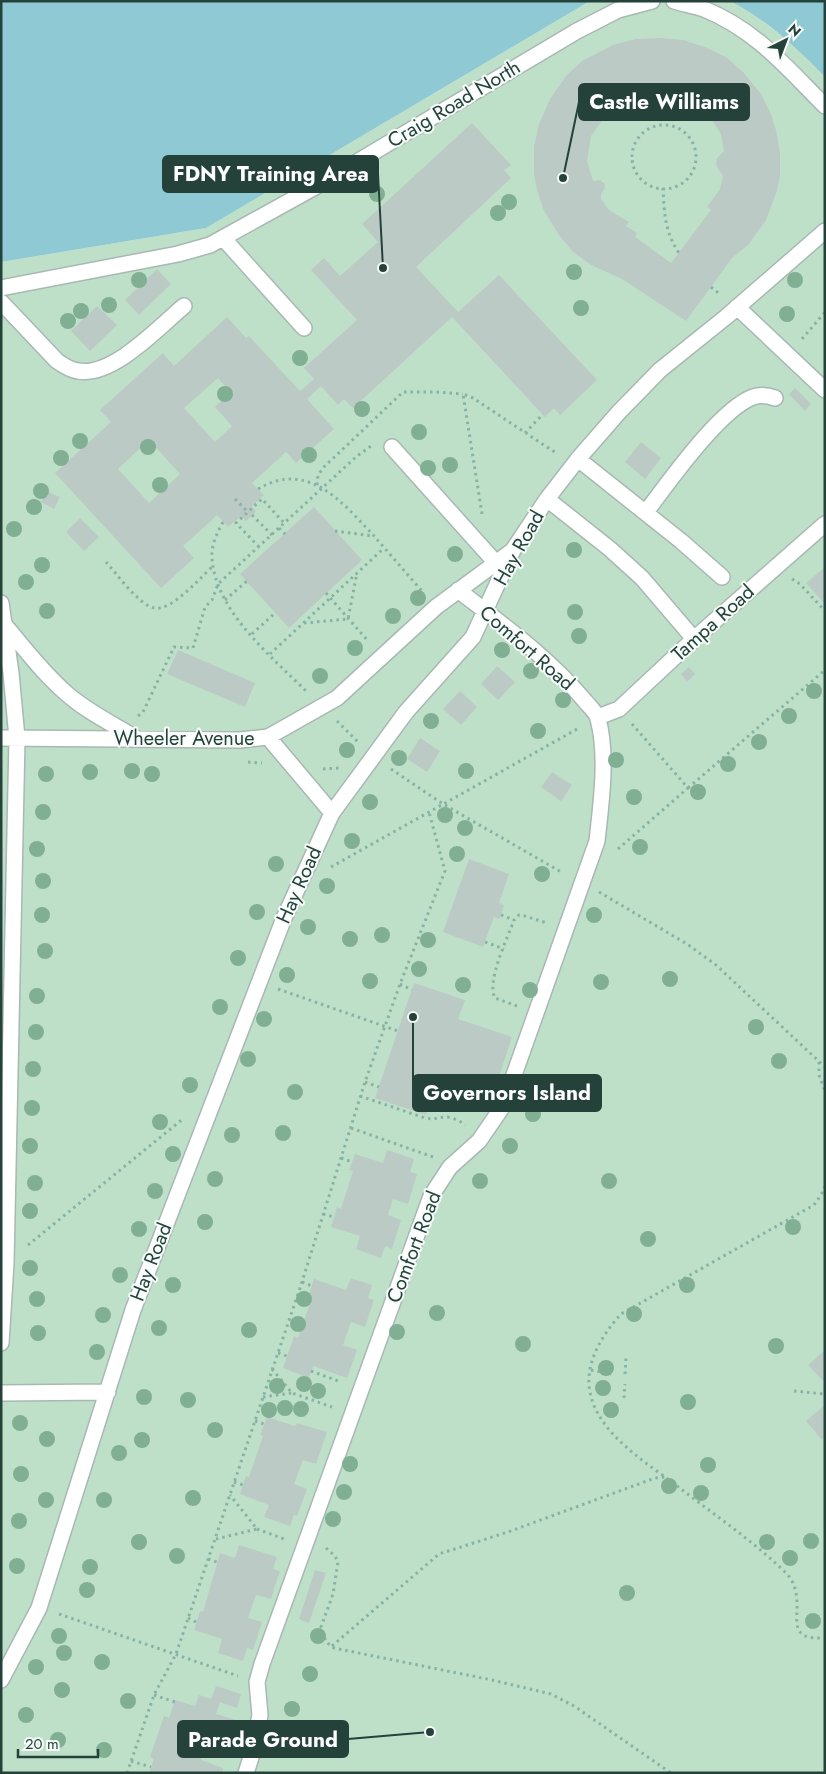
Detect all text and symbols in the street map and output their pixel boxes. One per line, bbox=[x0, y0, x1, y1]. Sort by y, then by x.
north arrow bbox=[761, 15, 811, 65]
text: N bbox=[784, 19, 806, 41]
street label: Craig Road North bbox=[382, 53, 526, 155]
callout: Castle Williams bbox=[579, 84, 749, 120]
text: Castle Williams bbox=[589, 87, 739, 117]
callout: FDNY Training Area bbox=[163, 156, 378, 192]
text: FDNY Training Area bbox=[173, 159, 369, 189]
street label: Hay Road bbox=[486, 505, 552, 591]
street label: Tampa Road bbox=[665, 578, 761, 668]
street label: Comfort Road bbox=[473, 598, 581, 698]
street label: Wheeler Avenue bbox=[114, 724, 254, 753]
street label: Hay Road bbox=[269, 842, 329, 928]
callout: Governors Island bbox=[413, 1075, 601, 1111]
text: Governors Island bbox=[423, 1078, 591, 1108]
street label: Comfort Road bbox=[379, 1187, 449, 1307]
street label: Hay Road bbox=[123, 1219, 179, 1305]
callout: Parade Ground bbox=[178, 1721, 348, 1757]
text: Parade Ground bbox=[188, 1725, 338, 1755]
scale bar bbox=[18, 1726, 98, 1758]
text: 20 m bbox=[25, 1733, 59, 1755]

